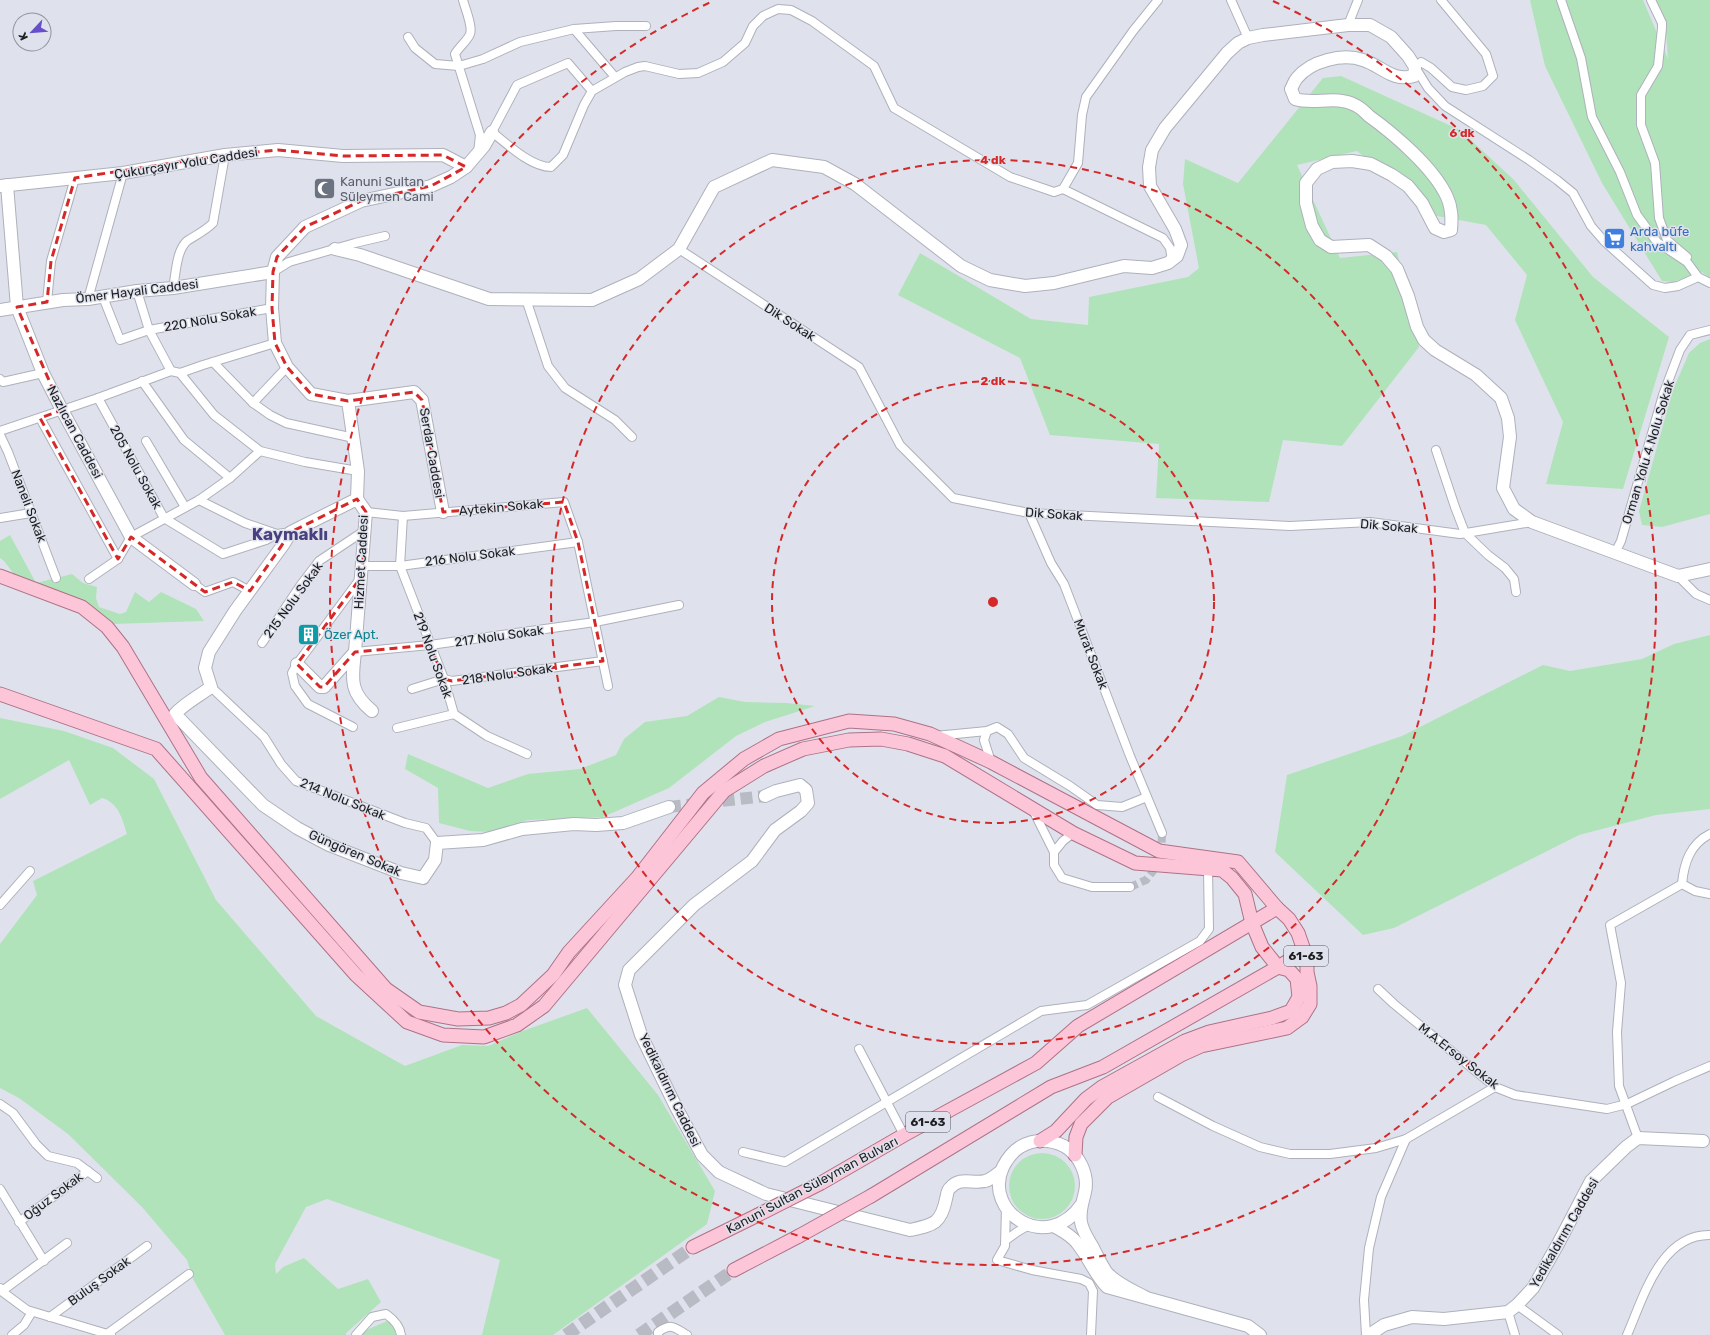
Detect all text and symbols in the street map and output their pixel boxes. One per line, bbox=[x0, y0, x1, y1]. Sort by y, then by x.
north arrow bbox=[12, 12, 52, 52]
text: K bbox=[16, 29, 31, 42]
text: 6 dk bbox=[1450, 126, 1474, 140]
street label: Çukurçayır Yolu Caddesi bbox=[113, 144, 259, 182]
text: 4 dk bbox=[980, 153, 1006, 167]
place label: Kanuni Sultan Süleymen Cami bbox=[340, 174, 434, 204]
mosque icon: Kanuni Sultan Süleymen Cami bbox=[312, 175, 338, 201]
place label: Arda büfe kahvaltı bbox=[1630, 224, 1689, 254]
supermarket icon: Arda büfe kahvaltı bbox=[1601, 225, 1627, 251]
street label: Ömer Hayali Caddesi bbox=[75, 276, 199, 306]
street label: Dik Sokak bbox=[762, 300, 819, 344]
street label: 220 Nolu Sokak bbox=[163, 303, 258, 334]
text: 2 dk bbox=[981, 374, 1005, 388]
street label: Orman Yolu 4 Nolu Sokak bbox=[1619, 378, 1677, 526]
street label: Nazlıcan Caddesi bbox=[44, 383, 106, 481]
street label: Serdar Caddesi bbox=[417, 407, 447, 499]
street label: 205 Nolu Sokak bbox=[107, 422, 165, 512]
street label: Naneli Sokak bbox=[8, 467, 50, 545]
street label: Aytekin Sokak bbox=[458, 496, 544, 518]
street label: Dik Sokak bbox=[1025, 504, 1084, 524]
street label: Hizmet Caddesi bbox=[351, 514, 371, 610]
street label: Dik Sokak bbox=[1360, 516, 1419, 536]
district label: Kaymaklı bbox=[252, 524, 328, 544]
street label: 216 Nolu Sokak bbox=[424, 543, 516, 569]
street label: 215 Nolu Sokak bbox=[260, 559, 326, 641]
centre of rings bbox=[986, 595, 1000, 609]
street label: 219 Nolu Sokak bbox=[410, 610, 456, 700]
street label: Murat Sokak bbox=[1071, 617, 1111, 692]
building icon: Özer Apt. bbox=[296, 621, 322, 647]
street label: 217 Nolu Sokak bbox=[454, 622, 545, 650]
place label: Özer Apt. bbox=[324, 627, 379, 642]
street label: 218 Nolu Sokak bbox=[461, 660, 554, 688]
street label: 214 Nolu Sokak bbox=[298, 775, 388, 823]
street label: Güngören Sokak bbox=[306, 827, 404, 880]
road number: 61-63 bbox=[1284, 946, 1328, 966]
street label: M.A.Ersoy Sokak bbox=[1416, 1020, 1502, 1092]
street label: Yedikaldırım Caddesi bbox=[636, 1031, 704, 1149]
road number: 61-63 bbox=[906, 1112, 950, 1132]
street label: Kanuni Sultan Süleyman Bulvarı bbox=[724, 1133, 900, 1237]
street label: Oğuz Sokak bbox=[20, 1169, 86, 1224]
street label: Yedikaldırım Caddesi bbox=[1526, 1175, 1602, 1291]
street label: Buluş Sokak bbox=[65, 1253, 133, 1309]

